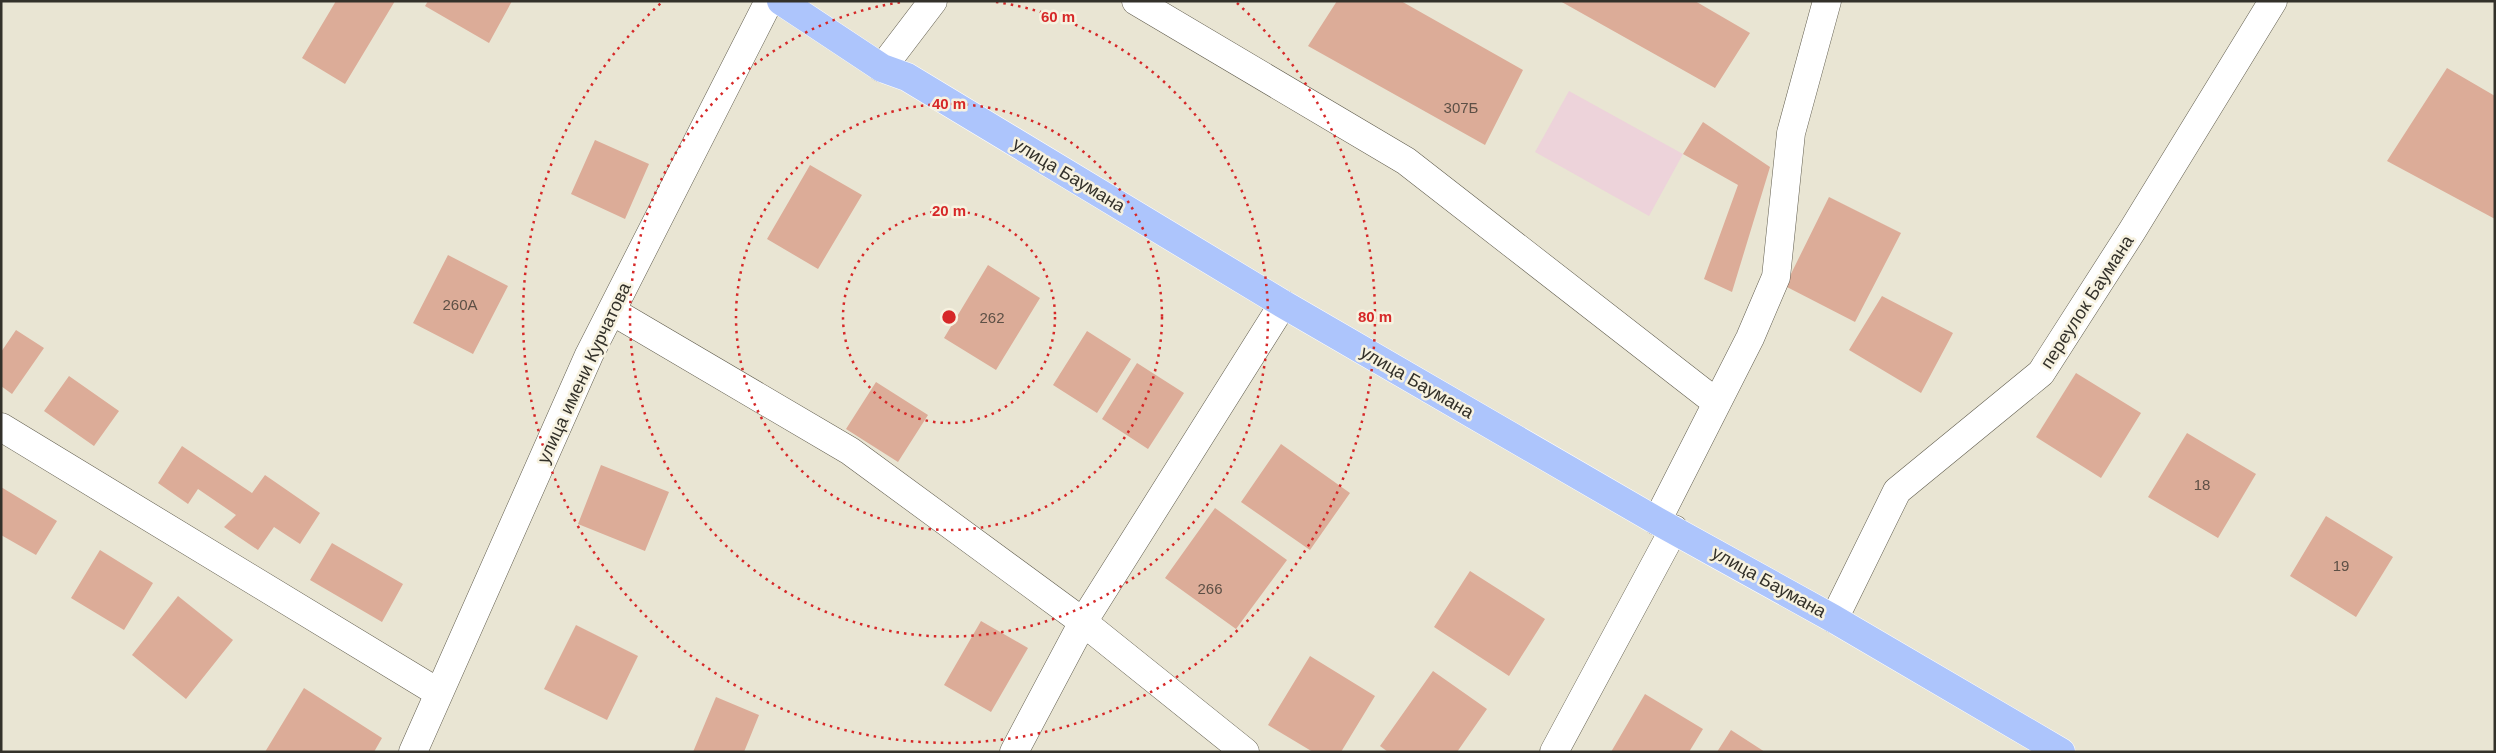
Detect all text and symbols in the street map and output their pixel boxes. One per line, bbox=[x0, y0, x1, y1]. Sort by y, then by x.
text: 60 m bbox=[1041, 8, 1075, 25]
text: 40 m bbox=[932, 95, 966, 112]
house number: 307Б bbox=[1444, 99, 1479, 116]
street label: улица Баумана bbox=[1009, 134, 1130, 217]
text: 20 m bbox=[932, 202, 966, 219]
street label: переулок Баумана bbox=[2037, 231, 2138, 372]
street label: улица имени Курчатова bbox=[533, 279, 635, 467]
house number: 260А bbox=[442, 296, 478, 313]
centre of rings bbox=[940, 308, 958, 326]
text: 80 m bbox=[1358, 308, 1392, 325]
house number: 262 bbox=[979, 309, 1005, 326]
street label: улица Баумана bbox=[1357, 342, 1478, 423]
house number: 18 bbox=[2194, 476, 2210, 493]
street label: улица Баумана bbox=[1709, 542, 1830, 622]
house number: 19 bbox=[2333, 557, 2349, 574]
house number: 266 bbox=[1197, 580, 1223, 597]

